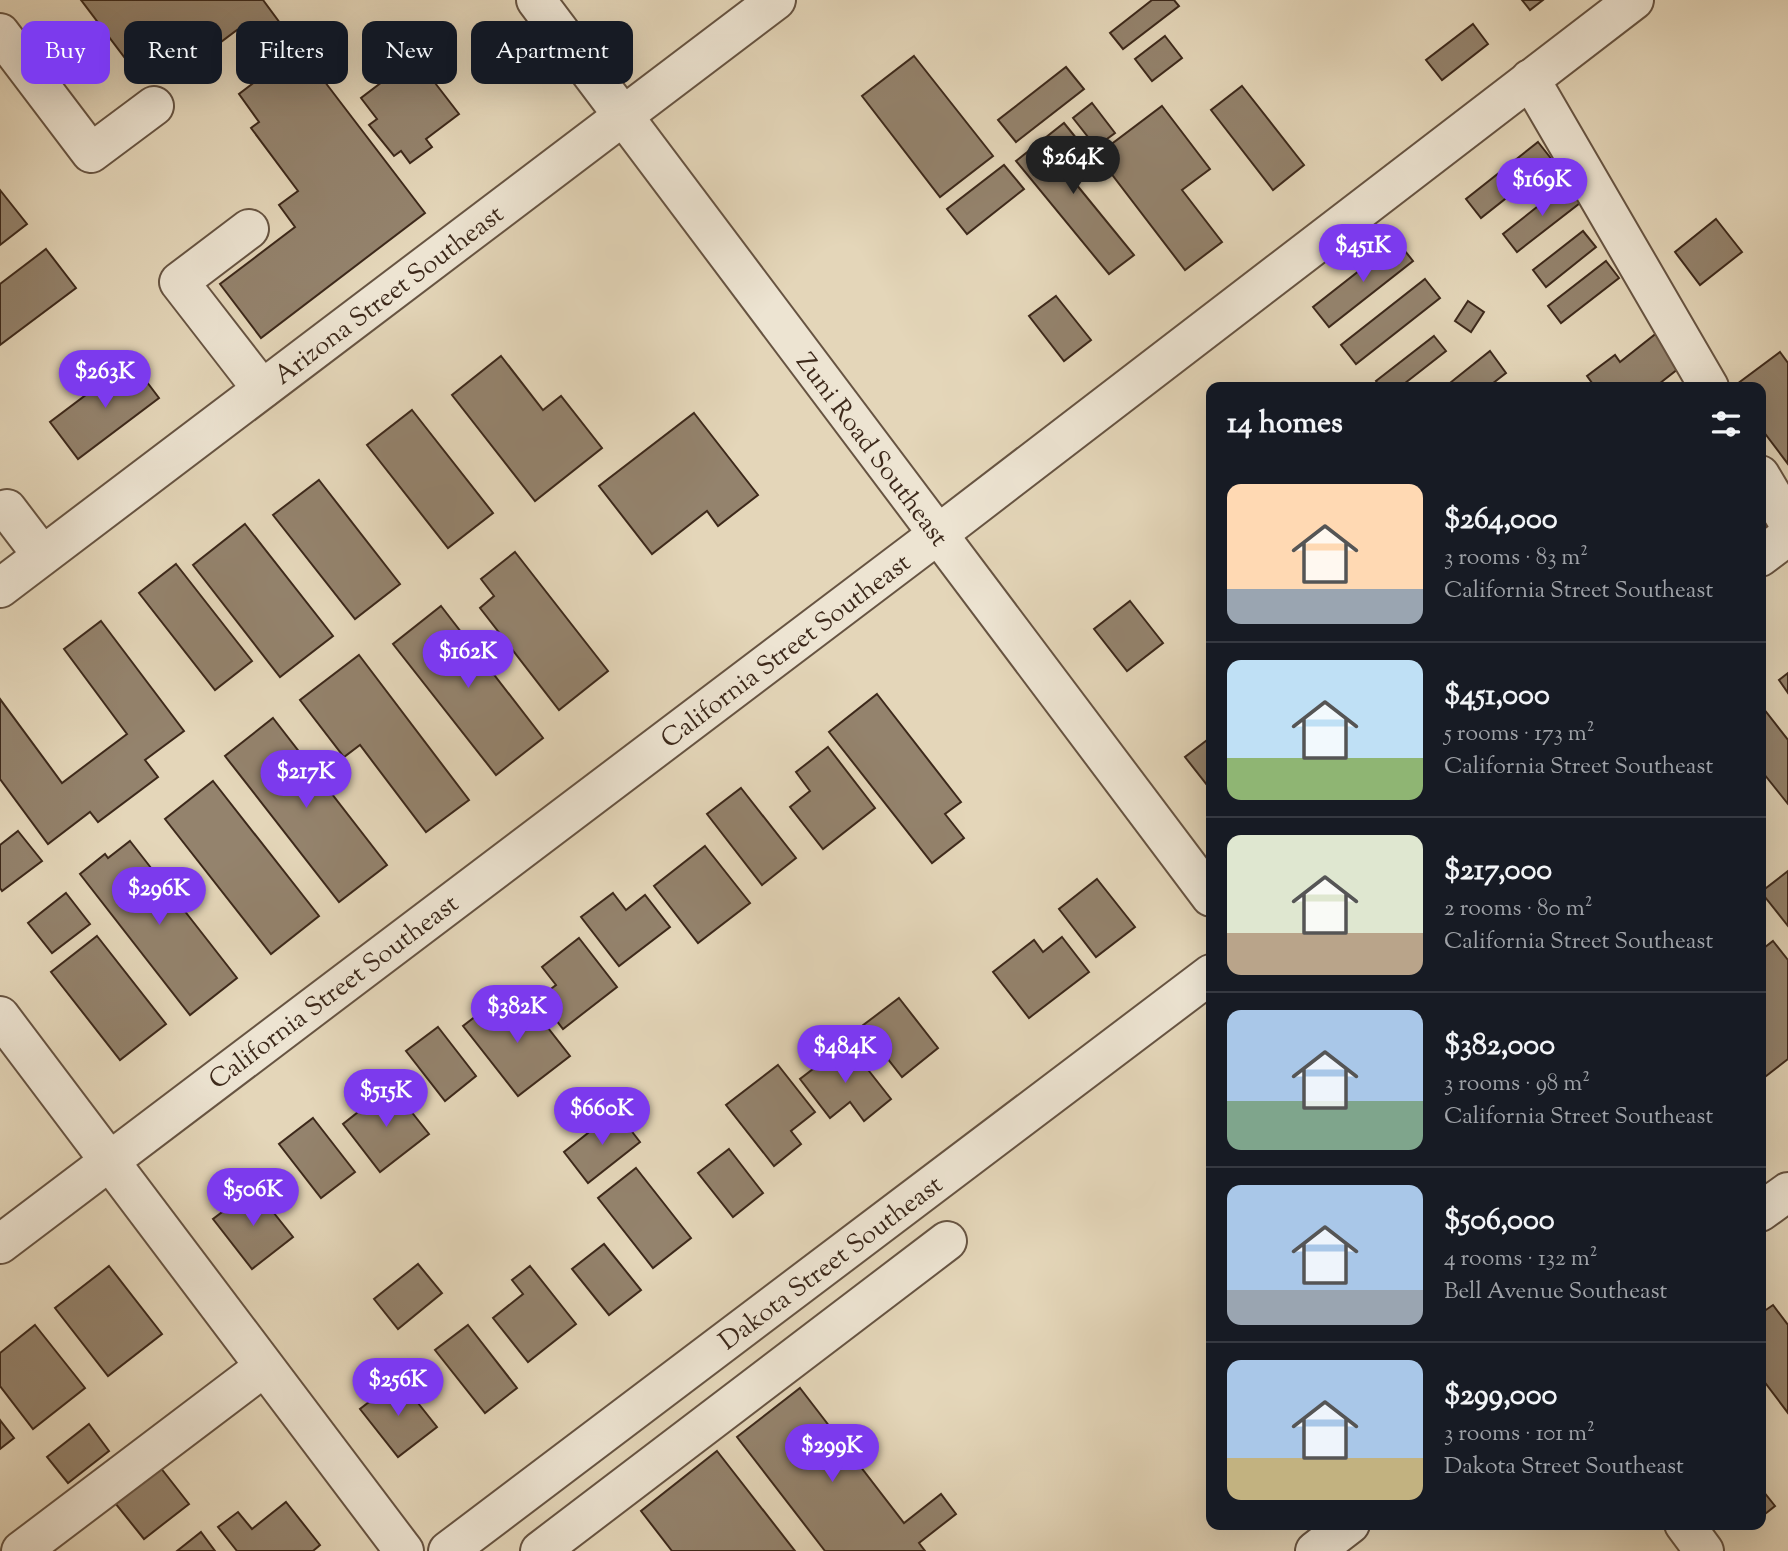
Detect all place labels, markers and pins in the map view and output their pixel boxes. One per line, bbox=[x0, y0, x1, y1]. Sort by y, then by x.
pin: $264K bbox=[1024, 136, 1122, 196]
pin: $169K bbox=[1493, 158, 1591, 218]
pin: $451K bbox=[1314, 224, 1412, 284]
pin: $263K bbox=[56, 350, 154, 410]
pin: $162K bbox=[419, 630, 517, 690]
pin: $217K bbox=[257, 750, 355, 810]
pin: $296K bbox=[110, 867, 208, 927]
pin: $382K bbox=[468, 986, 566, 1045]
pin: $484K bbox=[796, 1026, 894, 1085]
pin: $515K bbox=[337, 1070, 435, 1129]
pin: $660K bbox=[553, 1088, 651, 1147]
pin: $506K bbox=[204, 1168, 302, 1228]
pin: $256K bbox=[349, 1358, 447, 1418]
pin: $299K bbox=[783, 1424, 881, 1484]

